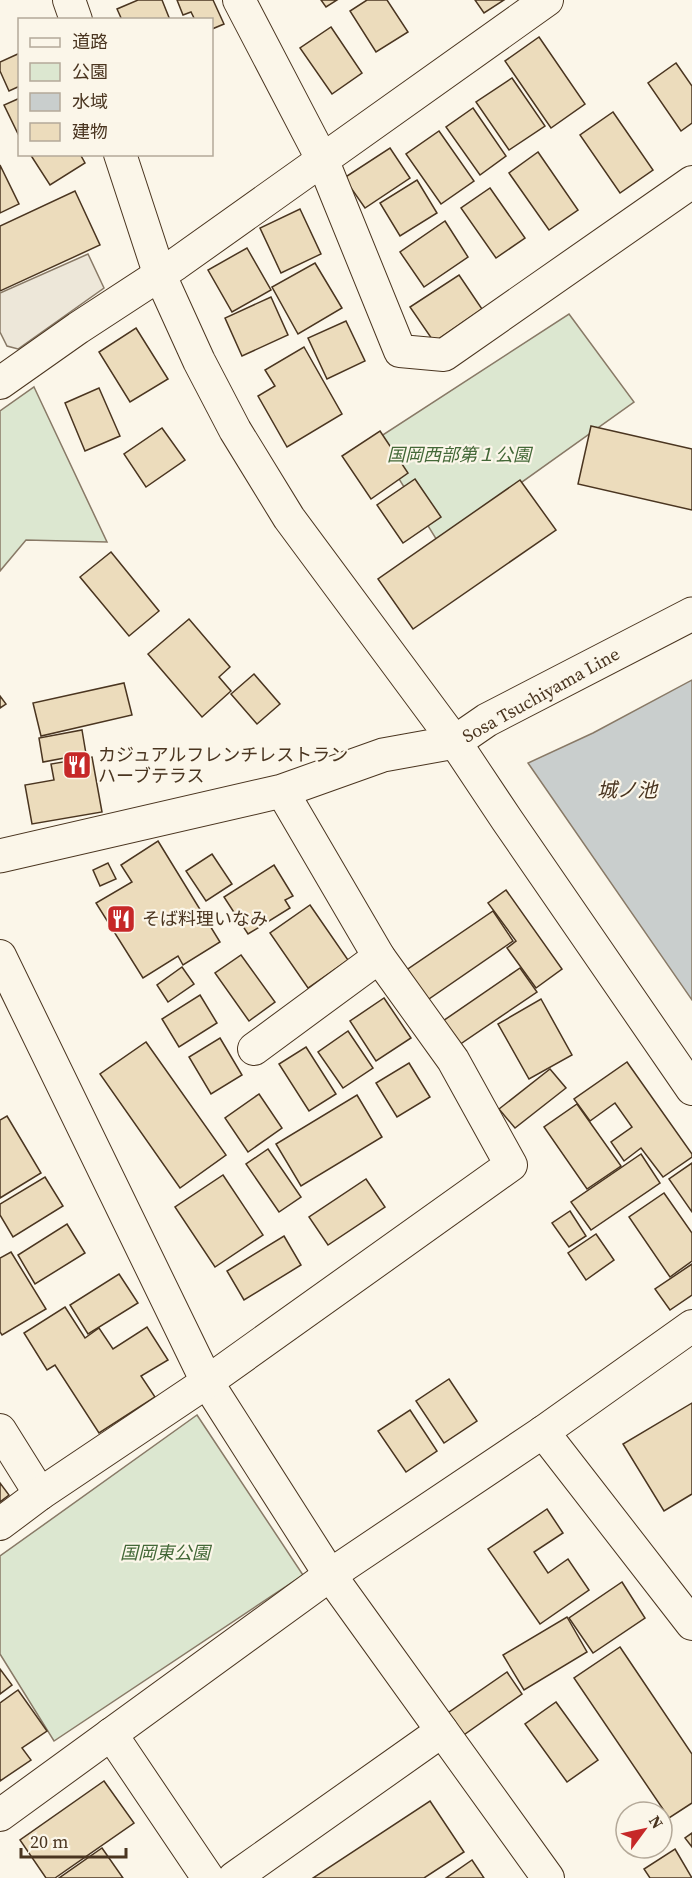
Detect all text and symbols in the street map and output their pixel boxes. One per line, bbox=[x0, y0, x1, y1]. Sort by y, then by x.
legend bbox=[18, 18, 213, 156]
text: 道路 bbox=[72, 29, 108, 54]
text: 公園 bbox=[72, 59, 108, 84]
text: 水域 bbox=[72, 89, 108, 114]
text: 建物 bbox=[72, 119, 108, 144]
park label: 国岡西部第１公園 bbox=[387, 442, 534, 467]
street label: Sosa Tsuchiyama Line bbox=[458, 641, 624, 748]
place label: カジュアルフレンチレストラン ハーブテラス bbox=[98, 742, 348, 788]
restaurant icon: カジュアルフレンチレストラン ハーブテラス bbox=[61, 749, 93, 781]
water label: 城ノ池 bbox=[597, 776, 659, 804]
restaurant icon: そば料理いなみ bbox=[105, 903, 137, 935]
place label: そば料理いなみ bbox=[142, 906, 268, 931]
park label: 国岡東公園 bbox=[120, 1540, 213, 1565]
north arrow bbox=[614, 1800, 674, 1860]
text: N bbox=[644, 1811, 669, 1833]
scale bar bbox=[21, 1821, 126, 1859]
text: 20 m bbox=[30, 1829, 68, 1854]

